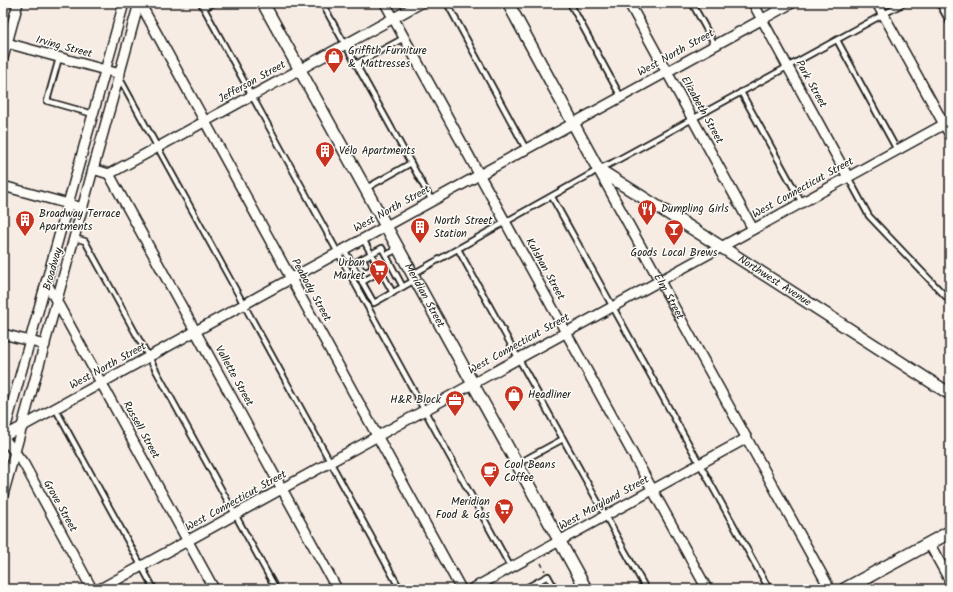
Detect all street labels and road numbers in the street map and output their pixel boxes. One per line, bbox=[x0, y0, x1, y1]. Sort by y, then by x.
street label: West North Street bbox=[634, 24, 718, 82]
street label: Irving Street bbox=[34, 31, 95, 63]
street label: Jefferson Street bbox=[215, 56, 290, 108]
street label: Park Street bbox=[790, 57, 832, 112]
street label: Elizabeth Street bbox=[676, 73, 728, 148]
street label: West Connecticut Street bbox=[749, 152, 858, 223]
street label: West North Street bbox=[350, 180, 434, 238]
street label: Kulshan Street bbox=[521, 235, 570, 304]
street label: Broadway bbox=[38, 245, 68, 293]
street label: Northwest Avenue bbox=[734, 251, 815, 312]
street label: Peabody Street bbox=[286, 255, 336, 326]
street label: Meridian Street bbox=[399, 260, 450, 332]
street label: Elm Street bbox=[649, 270, 689, 324]
street label: West Connecticut Street bbox=[465, 308, 574, 379]
street label: West North Street bbox=[66, 337, 150, 395]
street label: Vallette Street bbox=[210, 342, 259, 410]
street label: Russell Street bbox=[118, 398, 165, 463]
street label: West Connecticut Street bbox=[182, 465, 291, 536]
street label: West Maryland Street bbox=[555, 470, 653, 535]
street label: Grove Street bbox=[38, 477, 82, 536]

